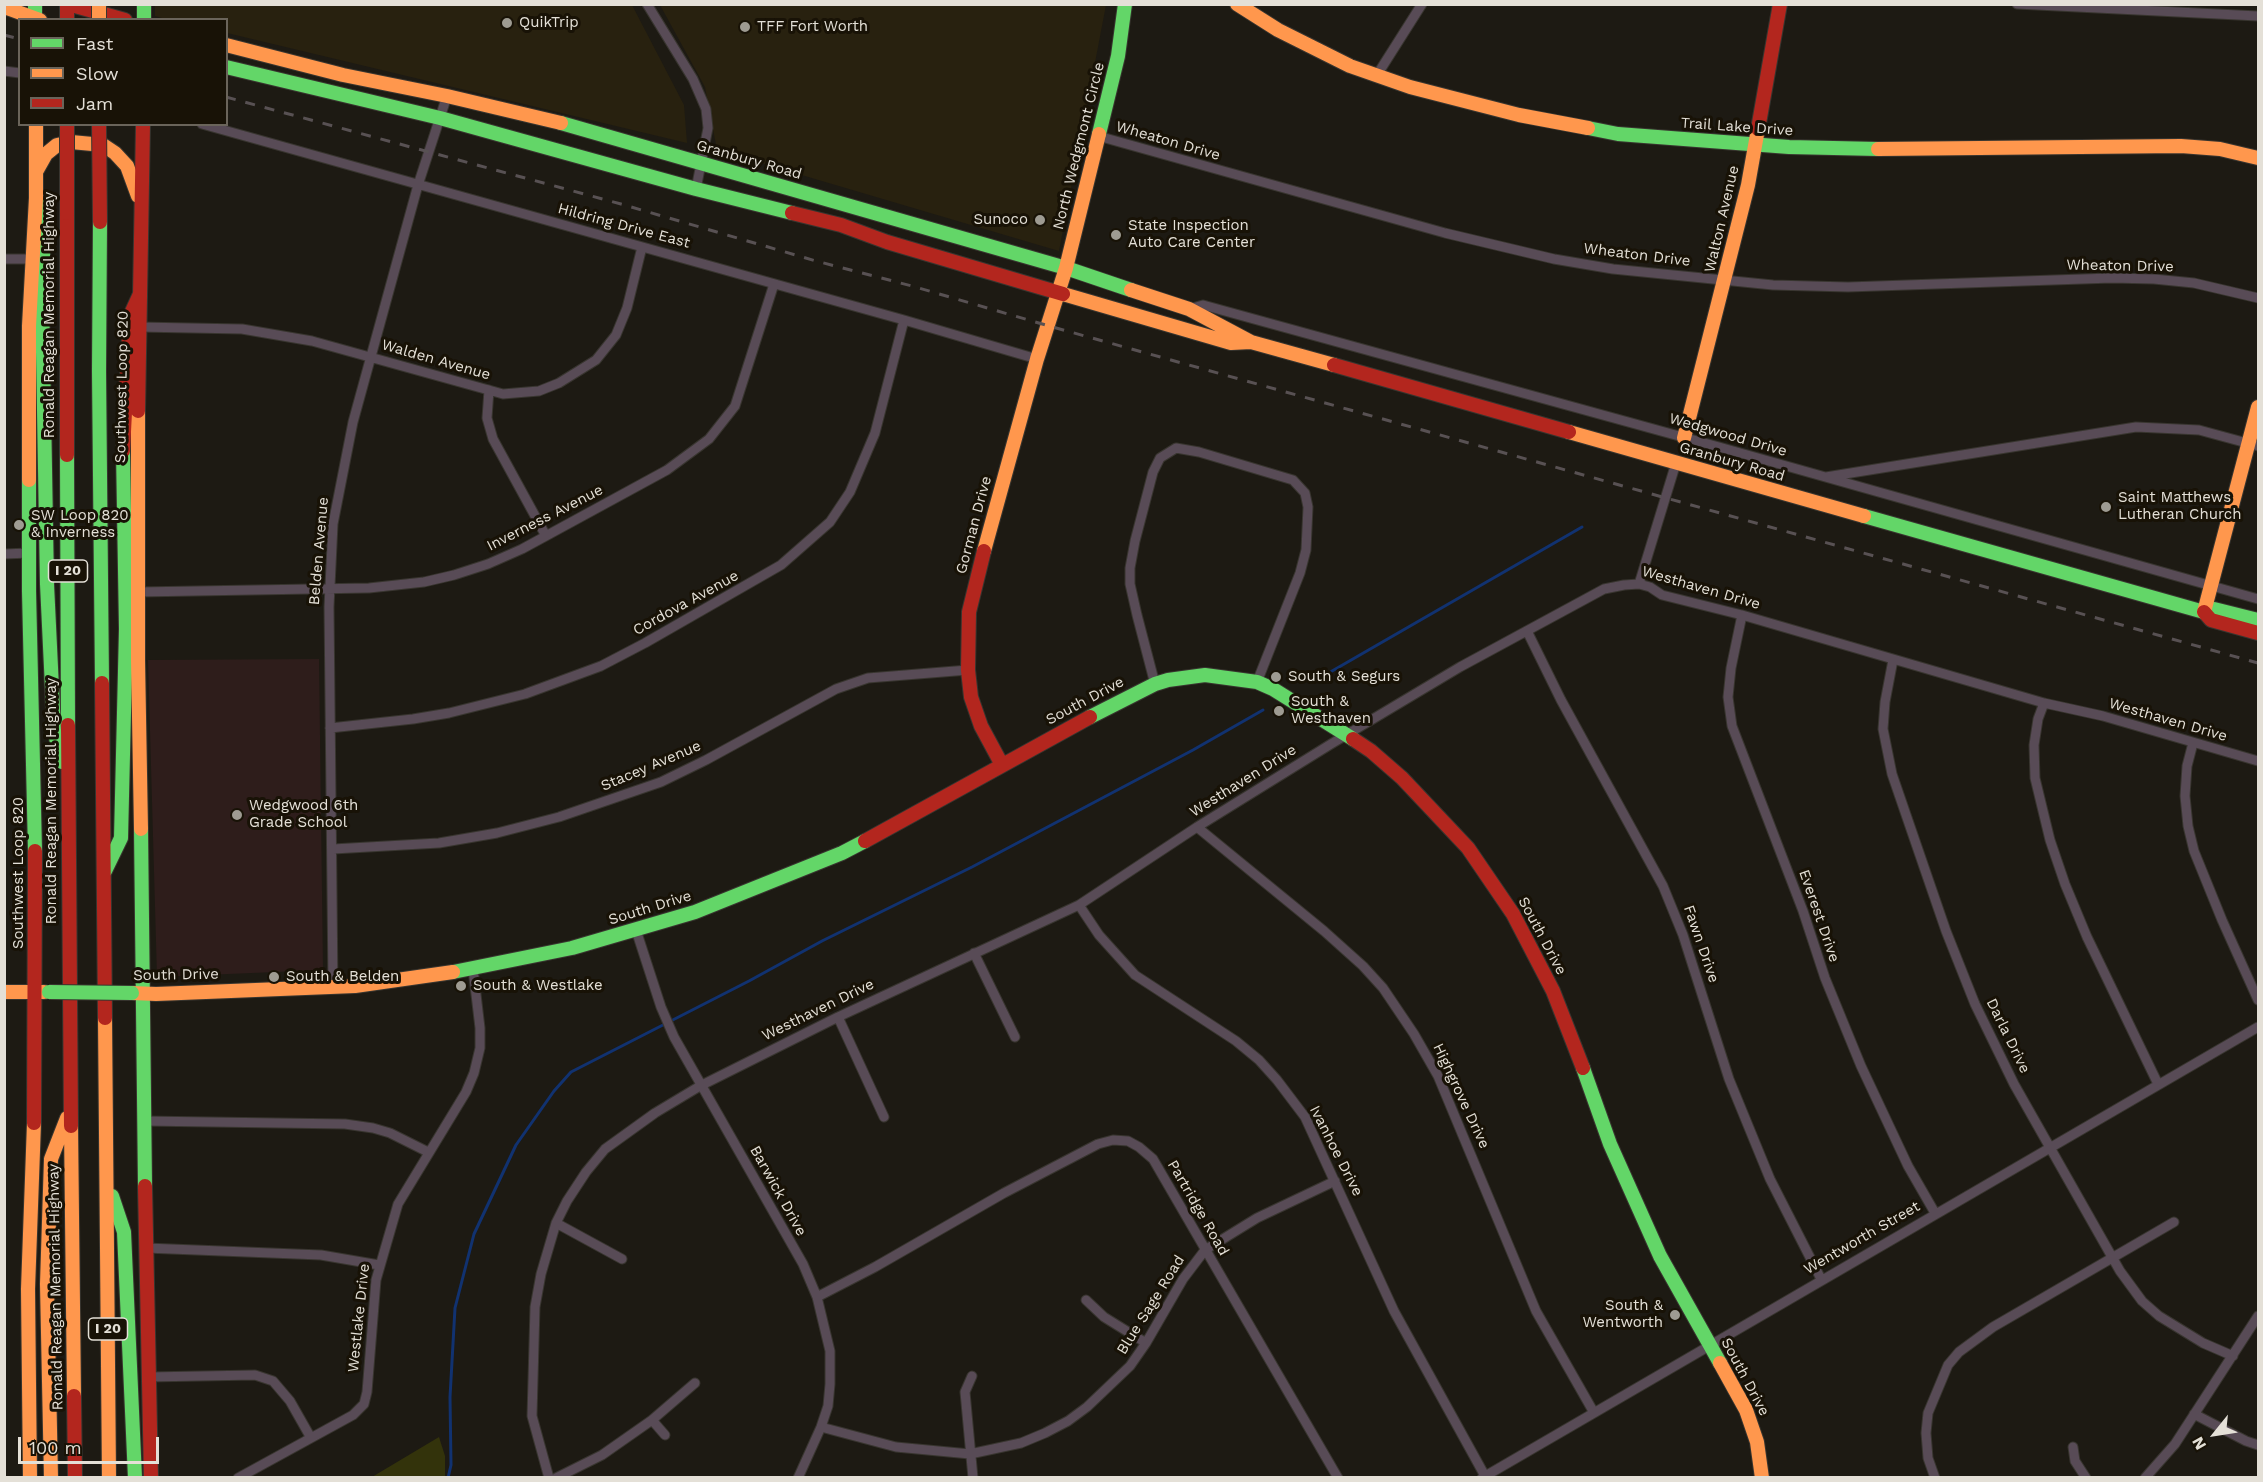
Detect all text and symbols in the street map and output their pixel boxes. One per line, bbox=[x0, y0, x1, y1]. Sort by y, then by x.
place label: QuikTrip bbox=[519, 14, 579, 32]
marker: QuikTrip bbox=[500, 16, 514, 30]
legend bbox=[18, 18, 228, 126]
place label: TFF Fort Worth bbox=[757, 18, 868, 36]
marker: TFF Fort Worth bbox=[738, 20, 752, 34]
text: Fast bbox=[76, 33, 113, 54]
street label: North Wedgmont Circle bbox=[1049, 60, 1109, 232]
text: Slow bbox=[76, 63, 119, 84]
text: Jam bbox=[76, 93, 113, 114]
street label: Trail Lake Drive bbox=[1680, 114, 1794, 140]
street label: Wheaton Drive bbox=[1114, 118, 1222, 164]
street label: Granbury Road bbox=[694, 136, 804, 184]
street label: Walton Avenue bbox=[1701, 164, 1743, 274]
street label: Ronald Reagan Memorial Highway bbox=[41, 192, 59, 438]
street label: Hildring Drive East bbox=[556, 200, 692, 252]
place label: Sunoco bbox=[974, 211, 1028, 229]
marker: Sunoco bbox=[1033, 213, 1047, 227]
place label: State Inspection Auto Care Center bbox=[1128, 217, 1255, 252]
marker: State Inspection Auto Care Center bbox=[1109, 228, 1123, 242]
street label: Wheaton Drive bbox=[1583, 240, 1691, 270]
street label: Wheaton Drive bbox=[2066, 256, 2174, 276]
street label: Southwest Loop 820 bbox=[112, 311, 132, 463]
street label: Walden Avenue bbox=[379, 336, 493, 384]
street label: Wedgwood Drive bbox=[1667, 410, 1789, 460]
street label: Granbury Road bbox=[1677, 438, 1787, 486]
street label: Gorman Drive bbox=[952, 474, 996, 576]
street label: Inverness Avenue bbox=[484, 481, 606, 555]
place label: Saint Matthews Lutheran Church bbox=[2118, 489, 2241, 524]
street label: Belden Avenue bbox=[305, 496, 333, 606]
marker: Saint Matthews Lutheran Church bbox=[2099, 500, 2113, 514]
place label: SW Loop 820 & Inverness bbox=[31, 507, 129, 542]
marker: SW Loop 820 & Inverness bbox=[12, 518, 26, 532]
road number: I 20 bbox=[48, 560, 88, 582]
street label: Westhaven Drive bbox=[1640, 562, 1762, 614]
street label: Cordova Avenue bbox=[630, 567, 742, 639]
place label: South & Segurs bbox=[1288, 668, 1400, 686]
marker: South & Segurs bbox=[1269, 670, 1283, 684]
street label: South Drive bbox=[1043, 673, 1127, 729]
street label: Ronald Reagan Memorial Highway bbox=[43, 678, 61, 924]
place label: South & Westhaven bbox=[1291, 693, 1371, 728]
street label: Westhaven Drive bbox=[2107, 694, 2229, 746]
marker: South & Westhaven bbox=[1272, 704, 1286, 718]
street label: Stacey Avenue bbox=[598, 737, 704, 795]
street label: Westhaven Drive bbox=[1186, 741, 1300, 821]
street label: Southwest Loop 820 bbox=[10, 797, 28, 949]
place label: Wedgwood 6th Grade School bbox=[249, 797, 358, 832]
marker: Wedgwood 6th Grade School bbox=[230, 808, 244, 822]
street label: Everest Drive bbox=[1795, 867, 1843, 965]
street label: South Drive bbox=[606, 887, 694, 929]
street label: South Drive bbox=[1514, 894, 1570, 978]
street label: Fawn Drive bbox=[1679, 903, 1723, 985]
street label: South Drive bbox=[133, 965, 219, 985]
place label: South & Belden bbox=[286, 968, 399, 986]
marker: South & Belden bbox=[267, 970, 281, 984]
street label: Westhaven Drive bbox=[759, 975, 877, 1045]
place label: South & Westlake bbox=[473, 977, 603, 995]
marker: South & Westlake bbox=[454, 979, 468, 993]
street label: Darla Drive bbox=[1982, 996, 2034, 1076]
street label: Highgrove Drive bbox=[1429, 1041, 1493, 1151]
street label: Ivanhoe Drive bbox=[1305, 1103, 1367, 1199]
street label: Barwick Drive bbox=[746, 1143, 810, 1239]
street label: Partridge Road bbox=[1163, 1157, 1233, 1259]
street label: Ronald Reagan Memorial Highway bbox=[45, 1164, 67, 1410]
street label: Wentworth Street bbox=[1801, 1197, 1923, 1279]
street label: Blue Sage Road bbox=[1113, 1252, 1189, 1358]
street label: Westlake Drive bbox=[344, 1263, 374, 1373]
place label: South & Wentworth bbox=[1582, 1297, 1663, 1332]
marker: South & Wentworth bbox=[1668, 1308, 1682, 1322]
road number: I 20 bbox=[88, 1318, 128, 1340]
street label: South Drive bbox=[1717, 1335, 1773, 1419]
north arrow bbox=[2185, 1404, 2245, 1464]
scale bar bbox=[21, 1425, 162, 1463]
text: N bbox=[2188, 1433, 2210, 1453]
text: 100 m bbox=[29, 1437, 82, 1458]

